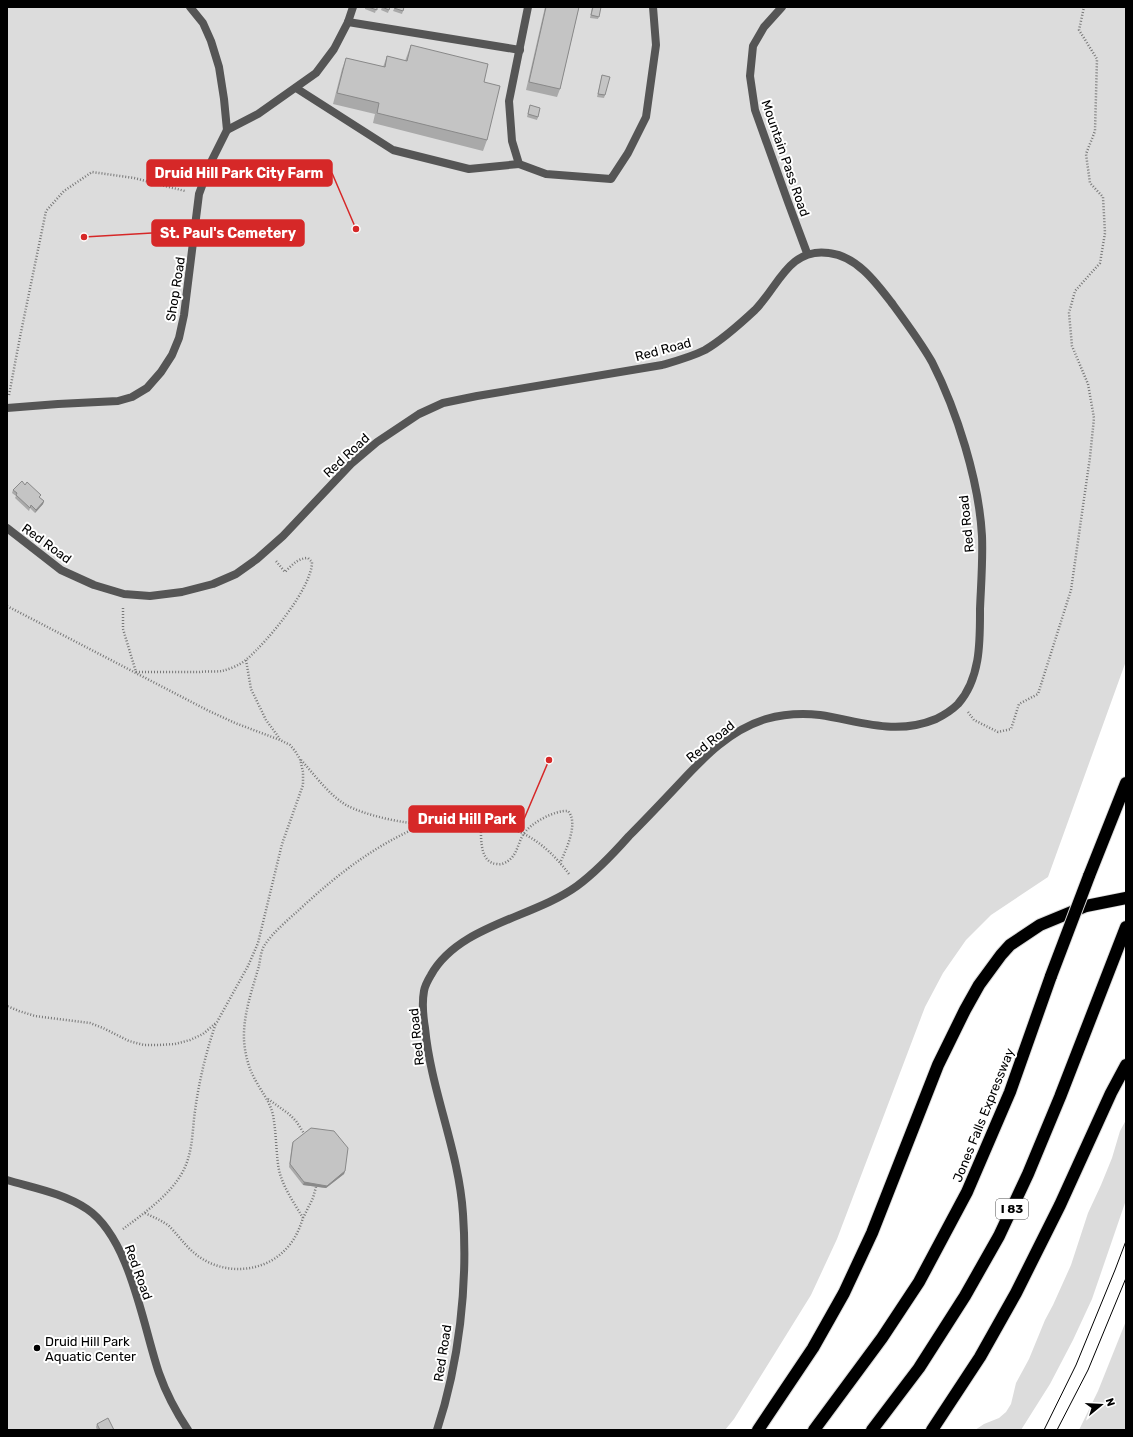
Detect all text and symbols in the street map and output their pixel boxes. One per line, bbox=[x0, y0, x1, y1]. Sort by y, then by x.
street label: Mountain Pass Road bbox=[758, 98, 813, 219]
callout: Druid Hill Park City Farm bbox=[147, 160, 332, 186]
text: Druid Hill Park City Farm bbox=[155, 165, 324, 182]
callout: St. Paul's Cemetery bbox=[152, 220, 304, 246]
text: St. Paul's Cemetery bbox=[160, 225, 297, 242]
street label: Shop Road bbox=[163, 256, 188, 322]
street label: Red Road bbox=[633, 335, 693, 364]
street label: Red Road bbox=[320, 430, 372, 480]
street label: Red Road bbox=[956, 495, 977, 553]
street label: Red Road bbox=[19, 520, 74, 566]
street label: Red Road bbox=[683, 717, 737, 765]
callout: Druid Hill Park bbox=[409, 806, 524, 832]
text: Druid Hill Park bbox=[418, 811, 517, 828]
street label: Red Road bbox=[406, 1008, 427, 1066]
street label: Jones Falls Expressway bbox=[950, 1046, 1017, 1185]
road number: I 83 bbox=[996, 1199, 1028, 1219]
street label: Red Road bbox=[122, 1243, 155, 1302]
street label: Red Road bbox=[431, 1324, 454, 1383]
place label: Druid Hill Park Aquatic Center bbox=[45, 1334, 136, 1364]
marker: Druid Hill Park Aquatic Center bbox=[32, 1343, 42, 1353]
north arrow bbox=[1081, 1385, 1121, 1425]
text: N bbox=[1103, 1396, 1117, 1408]

